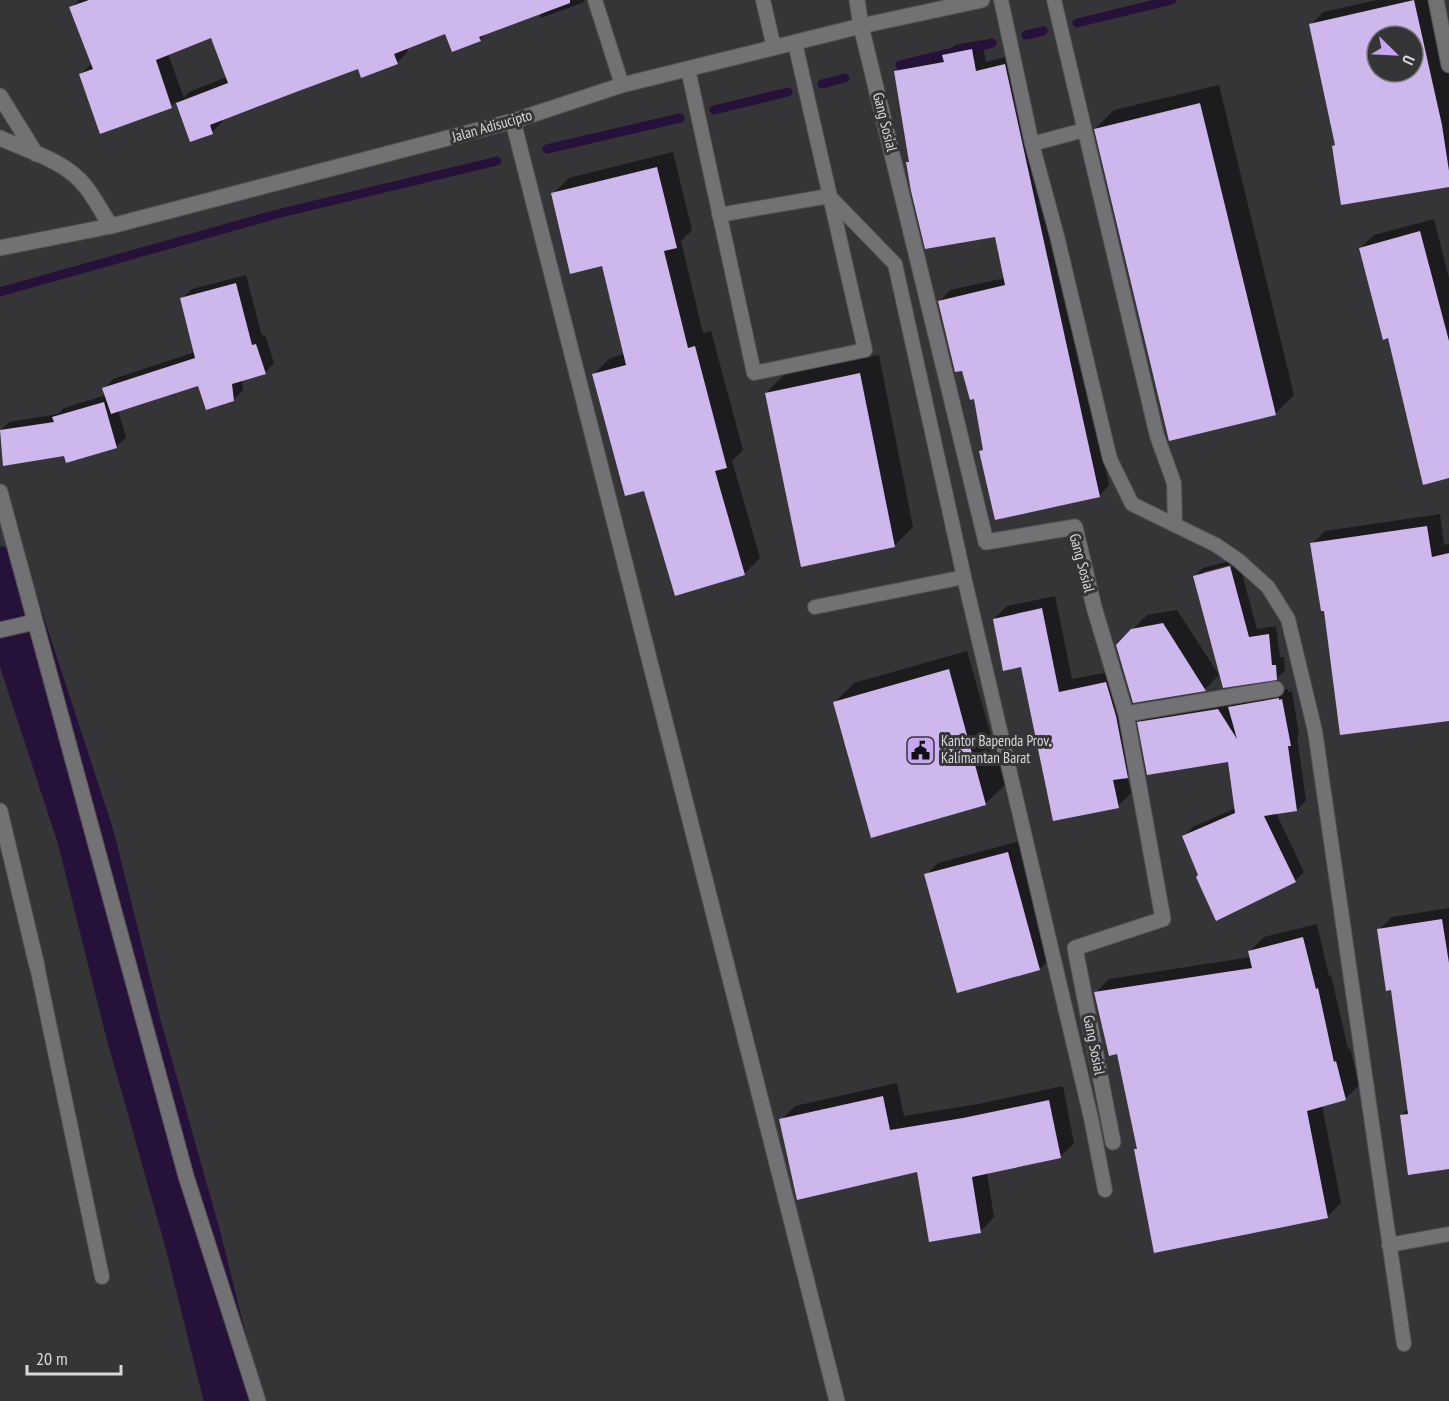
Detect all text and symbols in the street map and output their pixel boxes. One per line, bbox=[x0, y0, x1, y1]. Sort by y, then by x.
north arrow bbox=[1365, 24, 1425, 84]
text: U bbox=[1398, 52, 1420, 68]
street label: Gang Sosial bbox=[869, 90, 902, 154]
street label: Jalan Adisucipto bbox=[449, 105, 534, 146]
street label: Gang Sosial bbox=[1065, 531, 1100, 595]
place label: Kantor Bapenda Prov. Kalimantan Barat bbox=[941, 731, 1051, 767]
public building icon: Kantor Bapenda Prov. Kalimantan Barat bbox=[904, 734, 936, 766]
street label: Gang Sosial bbox=[1079, 1013, 1110, 1077]
scale bar bbox=[27, 1338, 122, 1376]
text: 20 m bbox=[36, 1347, 68, 1370]

